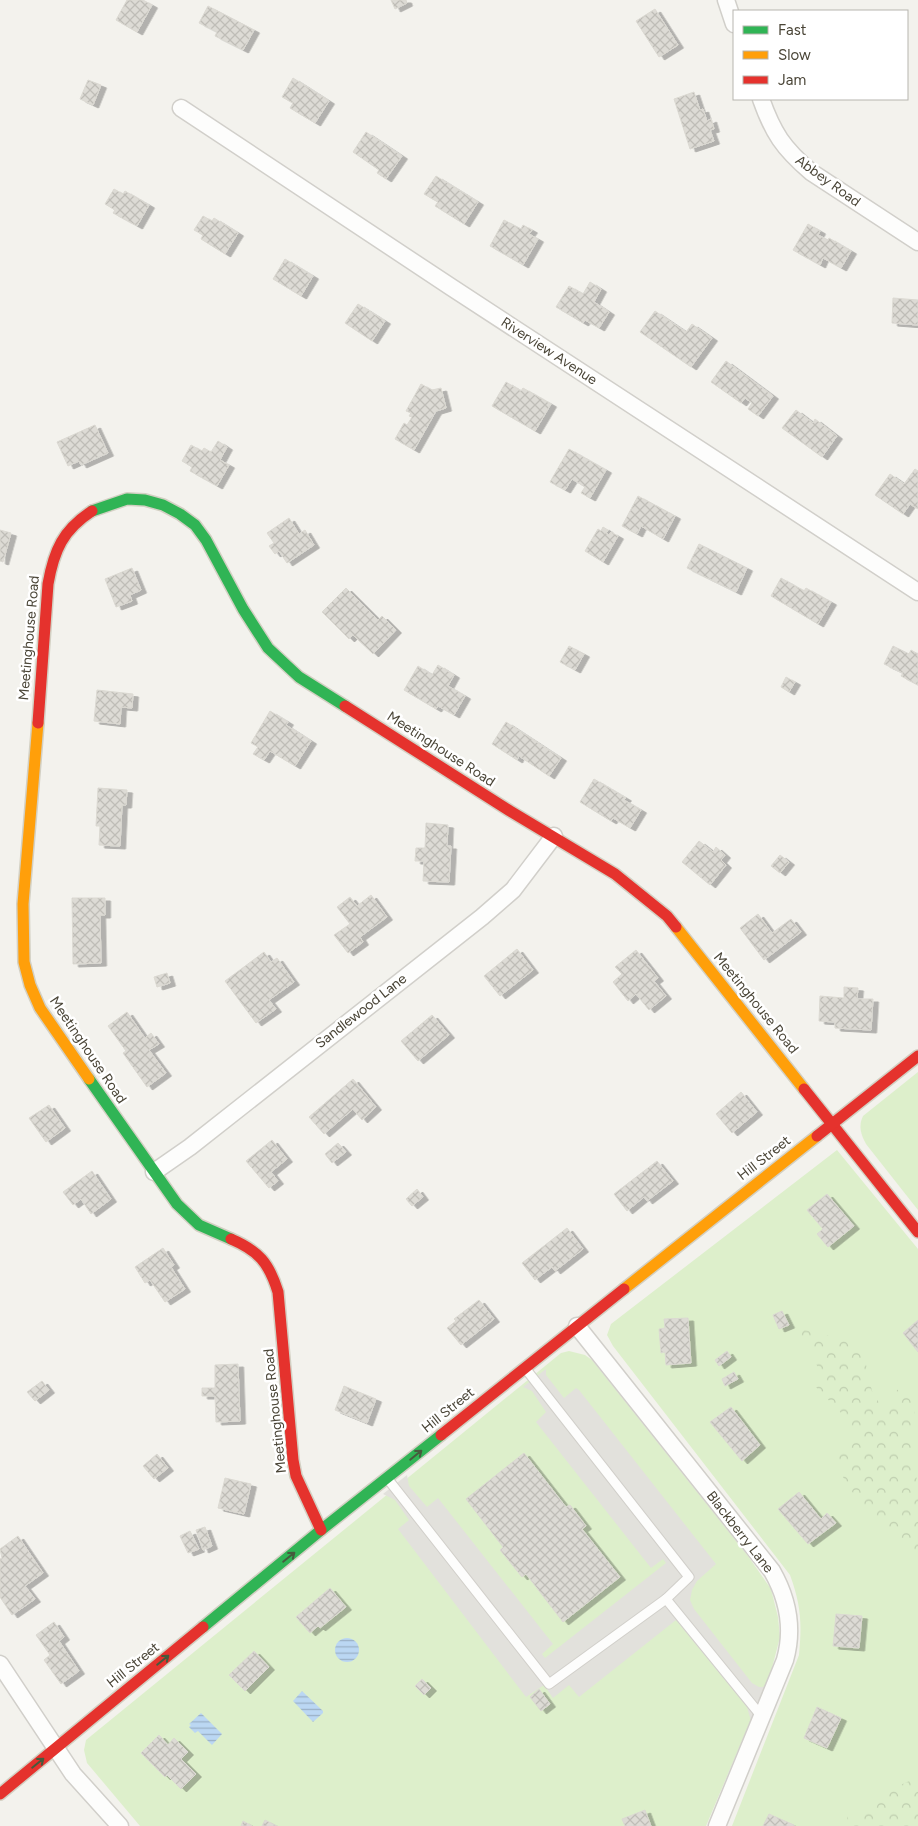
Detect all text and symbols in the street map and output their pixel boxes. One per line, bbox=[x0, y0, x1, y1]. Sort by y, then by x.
legend bbox=[733, 10, 908, 100]
text: Fast bbox=[778, 21, 807, 39]
text: Slow bbox=[778, 46, 811, 64]
text: Jam bbox=[778, 71, 806, 89]
street label: Abbey Road bbox=[792, 152, 864, 210]
street label: Riverview Avenue bbox=[498, 314, 601, 389]
street label: Meetinghouse Road bbox=[15, 575, 43, 701]
street label: Meetinghouse Road bbox=[384, 708, 498, 790]
street label: Meetinghouse Road bbox=[710, 949, 802, 1057]
street label: Sandlewood Lane bbox=[312, 970, 410, 1052]
street label: Meetinghouse Road bbox=[46, 993, 130, 1107]
street label: Hill Street bbox=[734, 1132, 794, 1184]
street label: Meetinghouse Road bbox=[260, 1348, 290, 1474]
street label: Hill Street bbox=[418, 1384, 478, 1436]
one-way arrow bbox=[409, 1449, 422, 1460]
street label: Blackberry Lane bbox=[703, 1488, 777, 1577]
one-way arrow bbox=[282, 1551, 295, 1562]
street label: Hill Street bbox=[103, 1639, 163, 1691]
one-way arrow bbox=[157, 1654, 170, 1665]
one-way arrow bbox=[31, 1757, 44, 1768]

